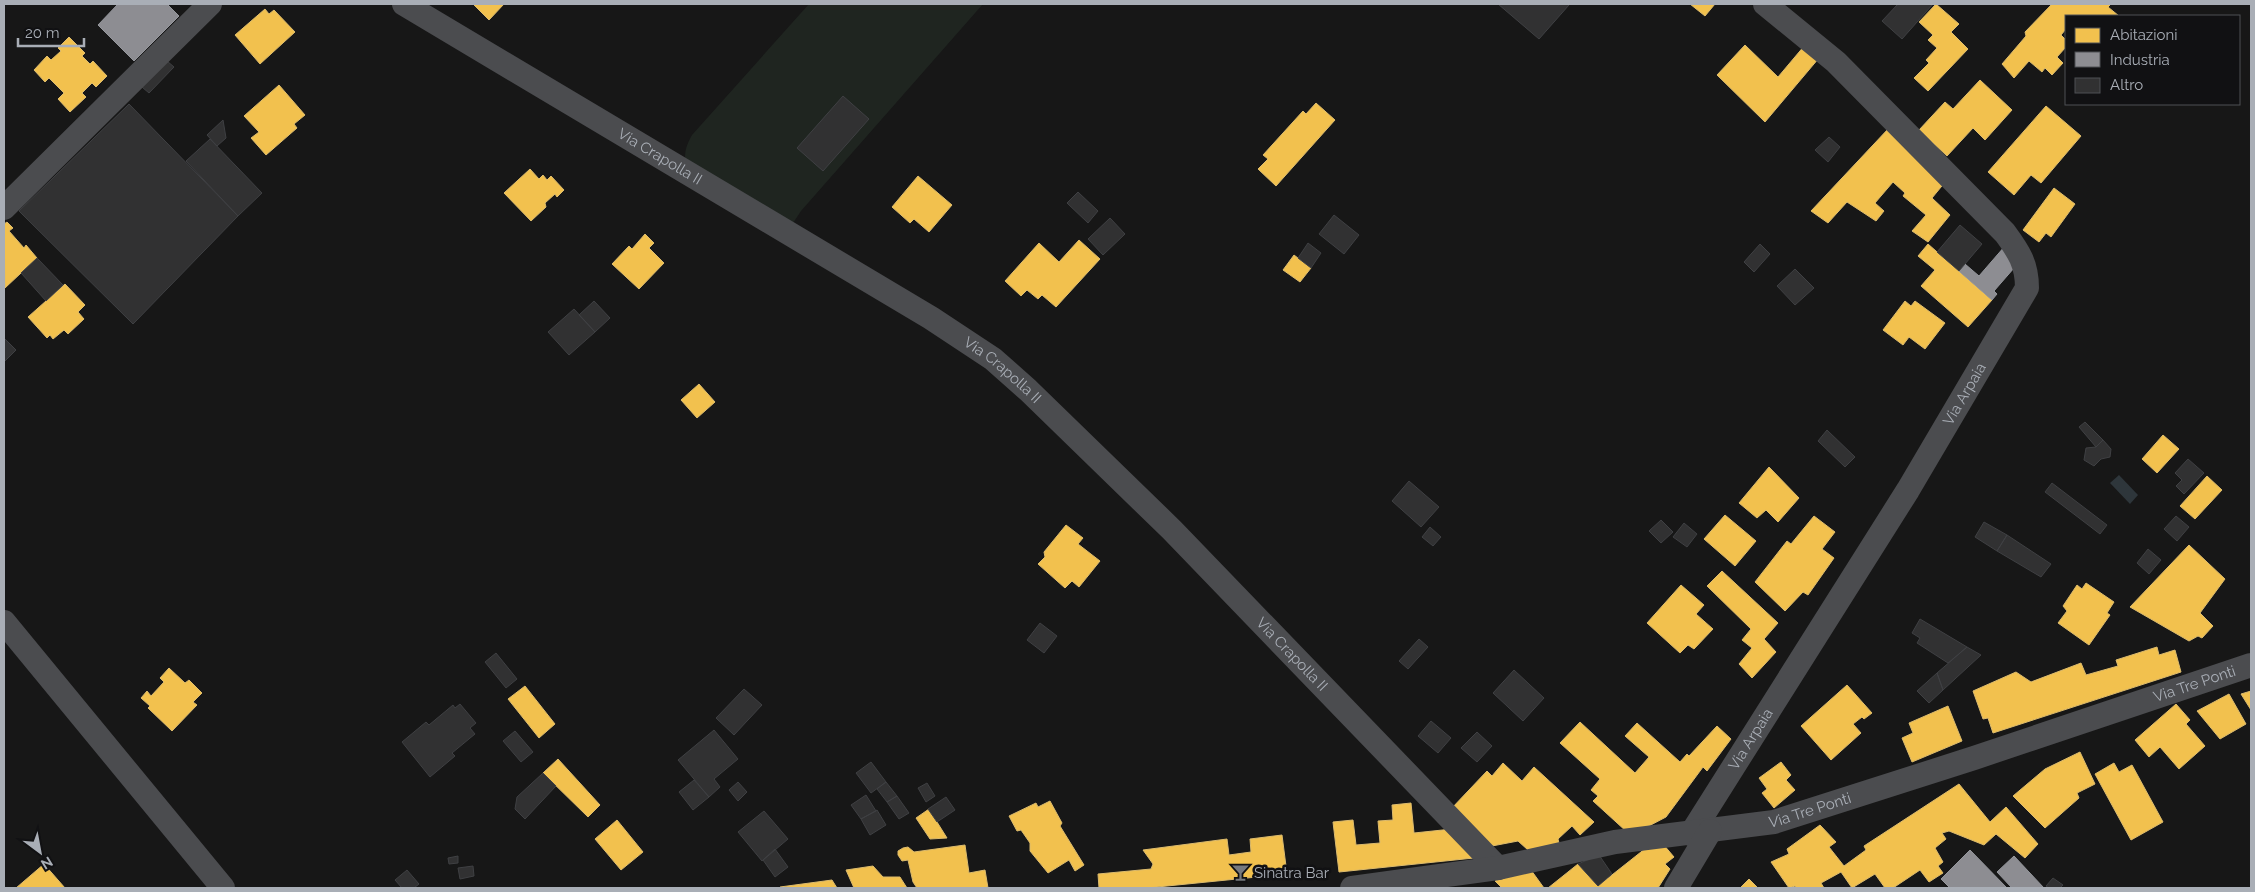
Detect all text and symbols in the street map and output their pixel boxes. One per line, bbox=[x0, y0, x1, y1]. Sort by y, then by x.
scale bar bbox=[18, 15, 84, 47]
legend bbox=[2065, 15, 2240, 105]
text: 20 m bbox=[25, 24, 60, 42]
text: Abitazioni bbox=[2110, 26, 2177, 44]
text: Industria bbox=[2110, 51, 2170, 69]
text: Altro bbox=[2110, 76, 2143, 94]
street label: Via Crapolla II bbox=[615, 124, 705, 189]
street label: Via Crapolla II bbox=[960, 333, 1045, 407]
street label: Via Arpaia bbox=[1939, 360, 1990, 429]
street label: Via Crapolla II bbox=[1252, 614, 1331, 695]
street label: Via Tre Ponti bbox=[2151, 662, 2238, 706]
street label: Via Arpaia bbox=[1725, 705, 1777, 773]
street label: Via Tre Ponti bbox=[1768, 789, 1853, 832]
north arrow bbox=[15, 827, 65, 877]
text: N bbox=[38, 853, 56, 873]
bar icon: Sinatra Bar bbox=[1230, 863, 1250, 883]
place label: Sinatra Bar bbox=[1254, 864, 1330, 882]

